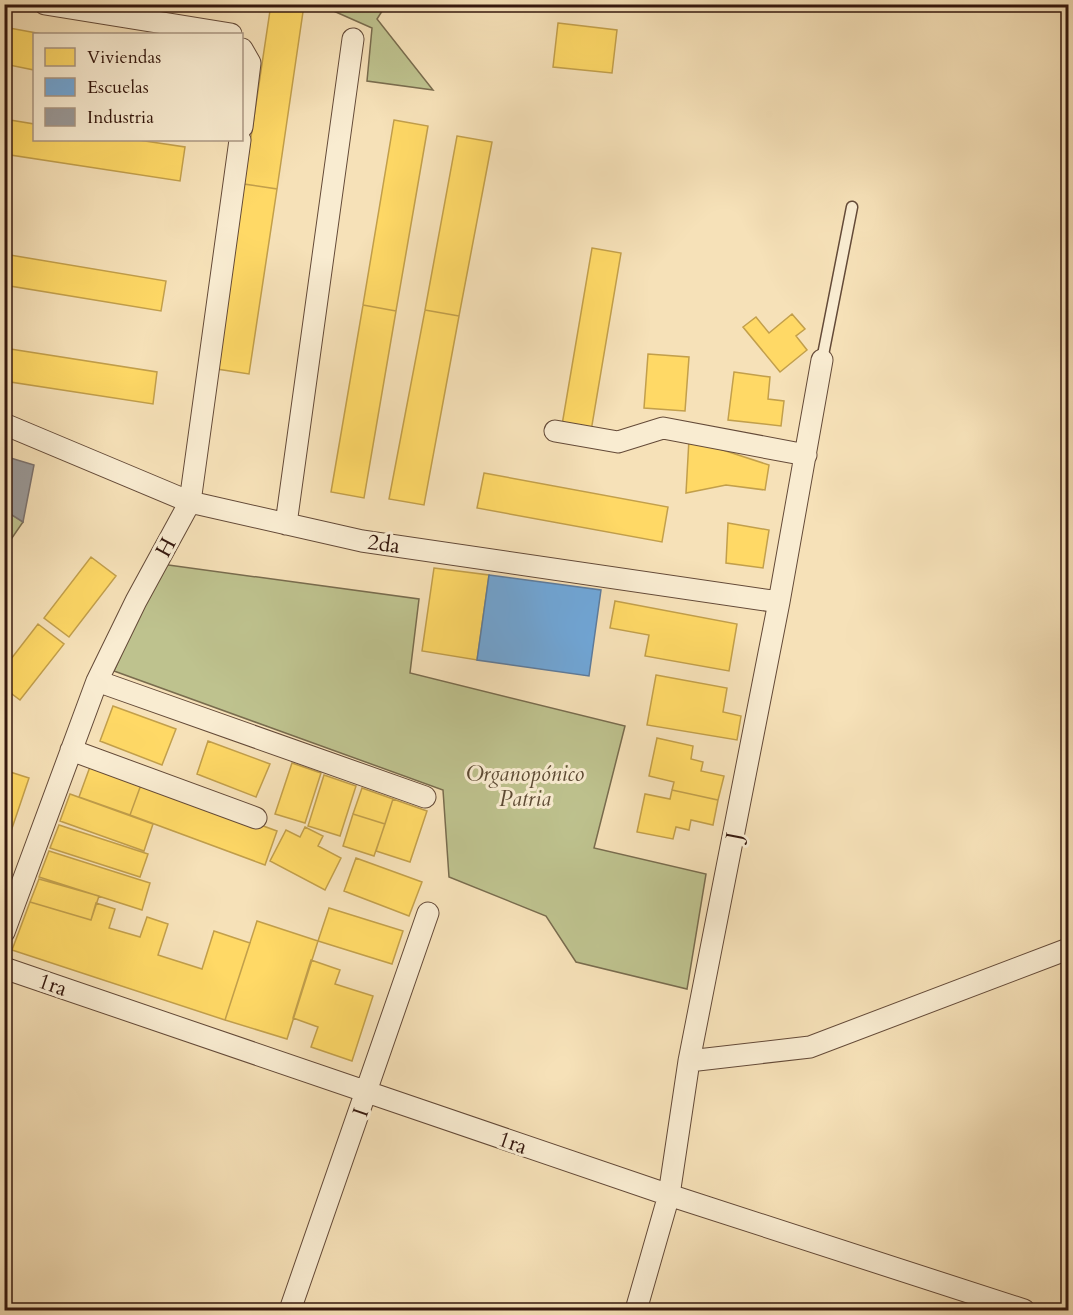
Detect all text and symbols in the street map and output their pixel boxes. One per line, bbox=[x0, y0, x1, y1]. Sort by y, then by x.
legend bbox=[33, 33, 243, 141]
text: Viviendas bbox=[87, 45, 161, 70]
text: Escuelas bbox=[87, 75, 149, 100]
text: Industria bbox=[87, 105, 154, 130]
street label: 2da bbox=[366, 527, 403, 561]
street label: H bbox=[148, 532, 183, 563]
park label: Organopónico Patria bbox=[466, 759, 584, 814]
street label: J bbox=[718, 830, 749, 846]
street label: 1ra bbox=[34, 966, 72, 1004]
street label: I bbox=[346, 1104, 376, 1121]
street label: 1ra bbox=[494, 1124, 532, 1162]

